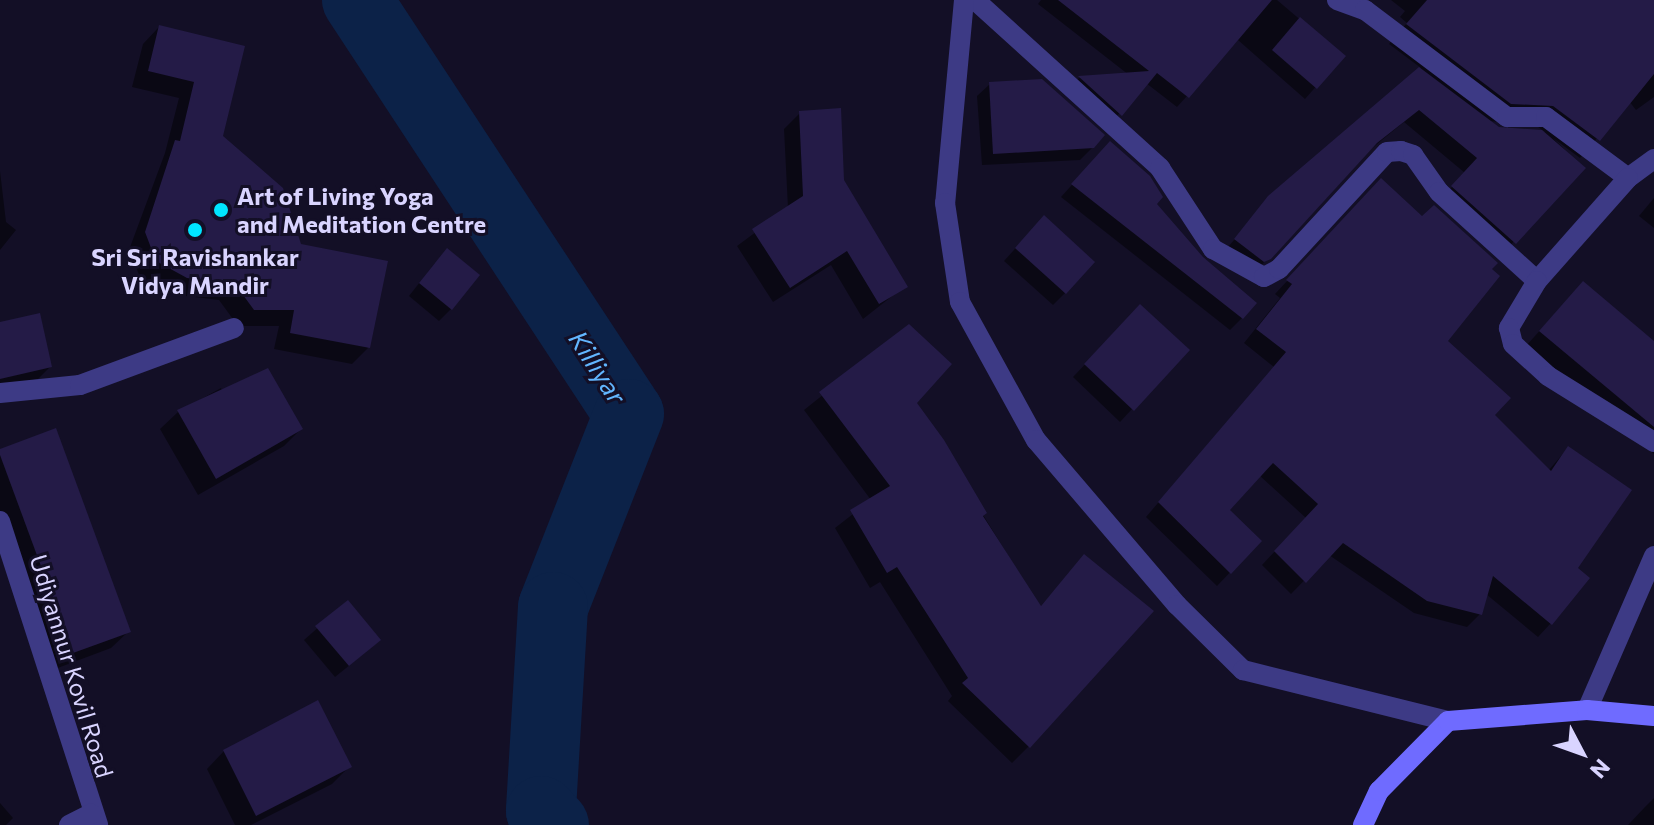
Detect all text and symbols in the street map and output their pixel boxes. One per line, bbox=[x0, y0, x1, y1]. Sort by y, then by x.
place label: Art of Living Yoga and Meditation Centre bbox=[237, 182, 486, 238]
marker: Art of Living Yoga and Meditation Centre bbox=[212, 201, 230, 219]
marker: Sri Sri Ravishankar Vidya Mandir bbox=[186, 221, 204, 239]
place label: Sri Sri Ravishankar Vidya Mandir bbox=[91, 243, 299, 299]
water label: Killiyar bbox=[563, 324, 633, 410]
street label: Udiyannur Kovil Road bbox=[24, 551, 120, 781]
north arrow bbox=[1542, 713, 1622, 793]
text: N bbox=[1585, 754, 1616, 784]

